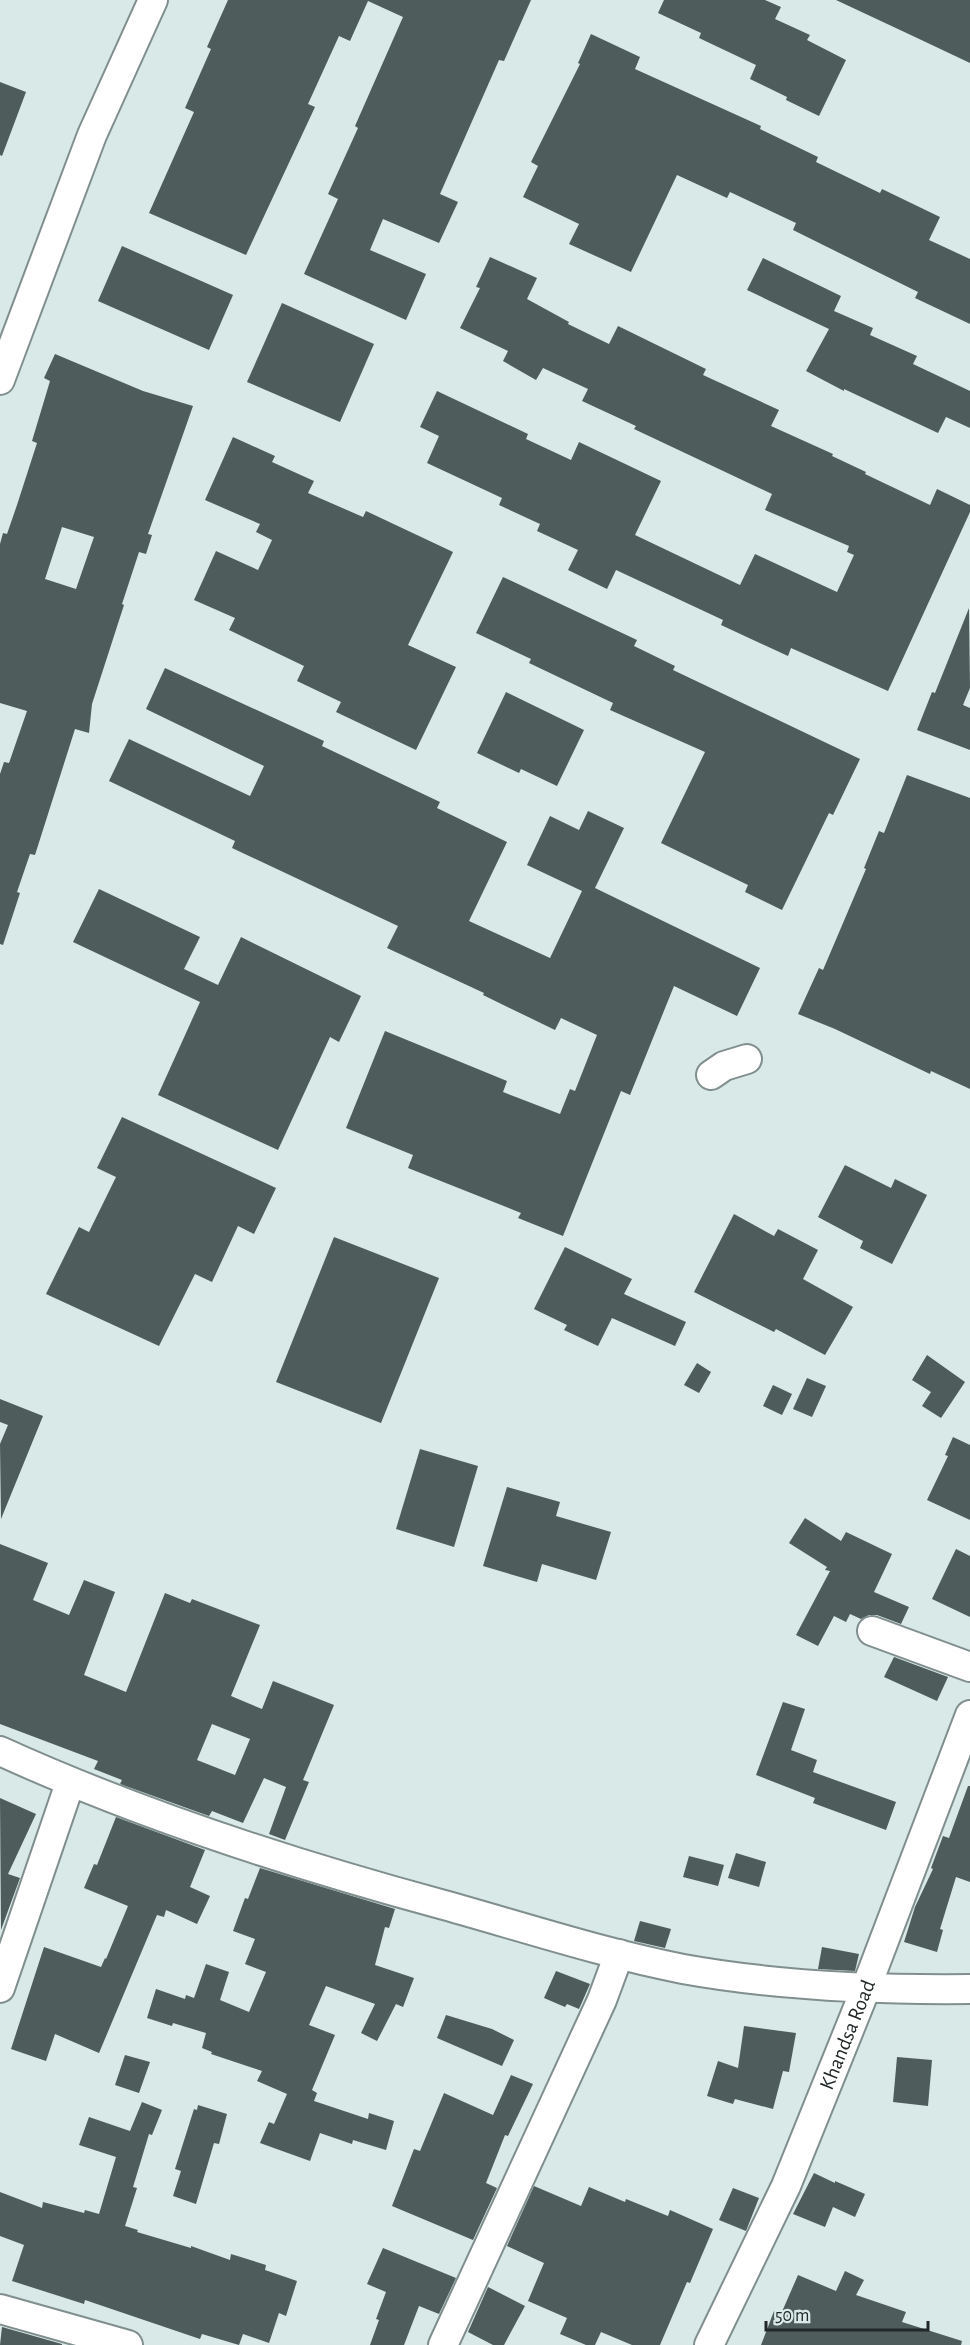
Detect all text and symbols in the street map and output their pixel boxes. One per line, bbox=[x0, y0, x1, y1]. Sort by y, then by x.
street label: Khandsa Road bbox=[816, 1977, 879, 2092]
scale bar bbox=[766, 2294, 928, 2332]
text: 50 m bbox=[775, 2307, 809, 2325]

